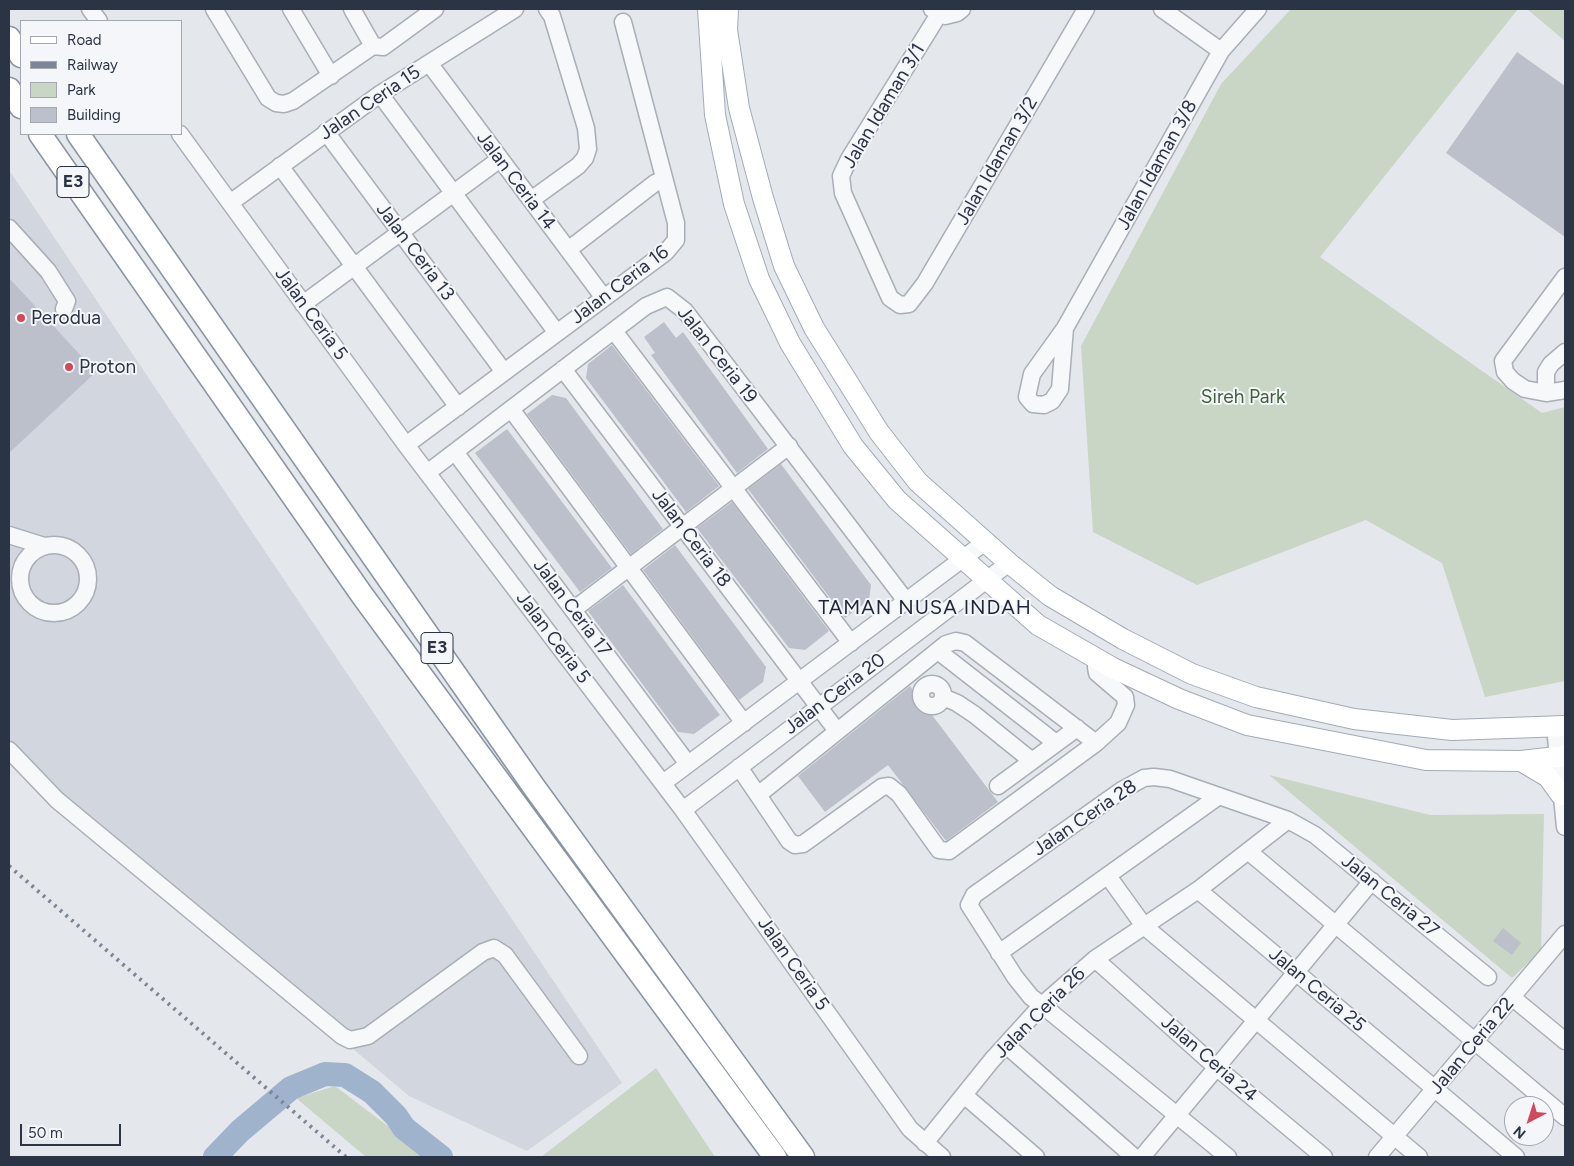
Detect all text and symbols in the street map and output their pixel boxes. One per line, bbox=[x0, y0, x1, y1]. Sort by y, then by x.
legend bbox=[20, 20, 182, 135]
text: Road bbox=[67, 31, 102, 49]
street label: Jalan Idaman 3/1 bbox=[838, 40, 930, 172]
text: Railway bbox=[67, 56, 118, 74]
street label: Jalan Ceria 15 bbox=[315, 61, 425, 145]
text: Park bbox=[67, 81, 96, 99]
street label: Jalan Idaman 3/2 bbox=[951, 93, 1043, 229]
street label: Jalan Idaman 3/8 bbox=[1112, 96, 1202, 234]
text: Building bbox=[67, 106, 121, 124]
street label: Jalan Ceria 14 bbox=[472, 127, 560, 235]
road number: E3 bbox=[57, 166, 89, 198]
street label: Jalan Ceria 13 bbox=[371, 199, 459, 305]
street label: Jalan Ceria 16 bbox=[567, 241, 673, 329]
street label: Jalan Ceria 5 bbox=[270, 263, 352, 365]
street label: Jalan Ceria 19 bbox=[672, 302, 762, 408]
place label: Perodua bbox=[31, 307, 101, 329]
marker: Perodua bbox=[15, 312, 27, 324]
place label: Proton bbox=[79, 356, 136, 378]
marker: Proton bbox=[63, 361, 75, 373]
park label: Sireh Park bbox=[1201, 386, 1285, 408]
street label: Jalan Ceria 18 bbox=[647, 484, 735, 592]
street label: Jalan Ceria 17 bbox=[528, 555, 616, 661]
street label: Jalan Ceria 5 bbox=[511, 588, 595, 688]
district label: TAMAN NUSA INDAH bbox=[816, 596, 1034, 620]
road number: E3 bbox=[421, 632, 453, 664]
street label: Jalan Ceria 20 bbox=[780, 649, 890, 739]
street label: Jalan Ceria 28 bbox=[1029, 775, 1141, 861]
street label: Jalan Ceria 27 bbox=[1337, 850, 1443, 942]
street label: Jalan Ceria 5 bbox=[752, 913, 834, 1015]
street label: Jalan Ceria 25 bbox=[1264, 943, 1370, 1037]
street label: Jalan Ceria 26 bbox=[990, 963, 1090, 1063]
street label: Jalan Ceria 22 bbox=[1425, 993, 1519, 1099]
street label: Jalan Ceria 24 bbox=[1156, 1011, 1262, 1107]
north arrow bbox=[1504, 1096, 1554, 1146]
scale bar bbox=[22, 1114, 124, 1146]
text: N bbox=[1510, 1122, 1529, 1142]
text: 50 m bbox=[28, 1124, 63, 1142]

